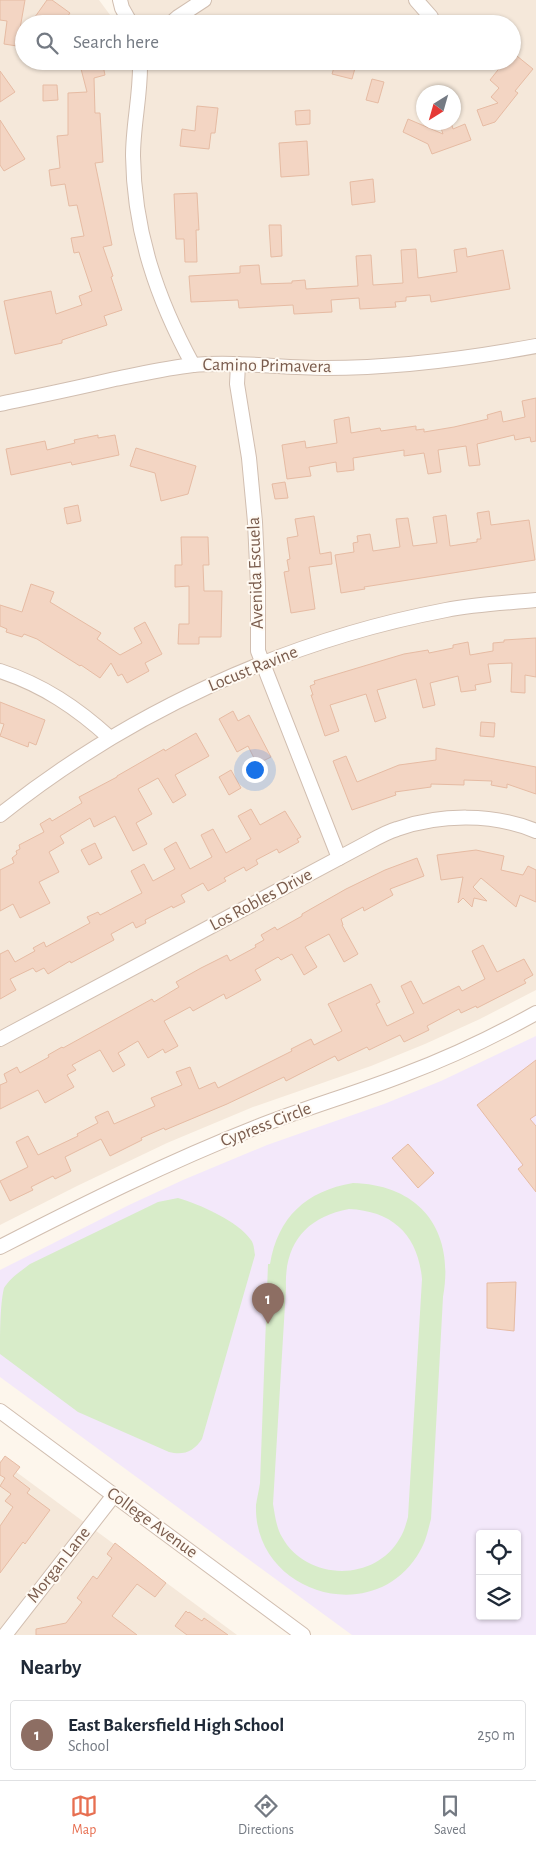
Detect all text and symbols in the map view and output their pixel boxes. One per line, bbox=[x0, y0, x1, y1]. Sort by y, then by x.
search box bbox=[15, 15, 521, 70]
icon: search bbox=[33, 29, 61, 57]
text: Search here bbox=[73, 33, 159, 52]
north arrow bbox=[416, 85, 461, 130]
street label: Camino Primavera bbox=[202, 356, 332, 376]
street label: Avenida Escuela bbox=[245, 516, 267, 630]
street label: Locust Ravine bbox=[206, 643, 300, 695]
your location bbox=[242, 757, 268, 783]
street label: Los Robles Drive bbox=[207, 866, 315, 934]
street label: Cypress Circle bbox=[218, 1099, 314, 1151]
pin: 1 bbox=[252, 1283, 284, 1324]
street label: College Avenue bbox=[103, 1484, 201, 1562]
street label: Morgan Lane bbox=[24, 1524, 94, 1606]
map controls bbox=[476, 1530, 521, 1620]
button: locate bbox=[476, 1530, 521, 1575]
button: layers bbox=[476, 1575, 521, 1620]
text: Nearby bbox=[20, 1657, 81, 1678]
text: East Bakersfield High School bbox=[68, 1716, 284, 1735]
text: 1 bbox=[34, 1727, 40, 1743]
text: 250 m bbox=[477, 1727, 515, 1743]
text: School bbox=[68, 1738, 109, 1754]
tab: Map bbox=[70, 1792, 98, 1839]
tab: Directions bbox=[238, 1792, 294, 1839]
tab: Saved bbox=[434, 1792, 466, 1839]

